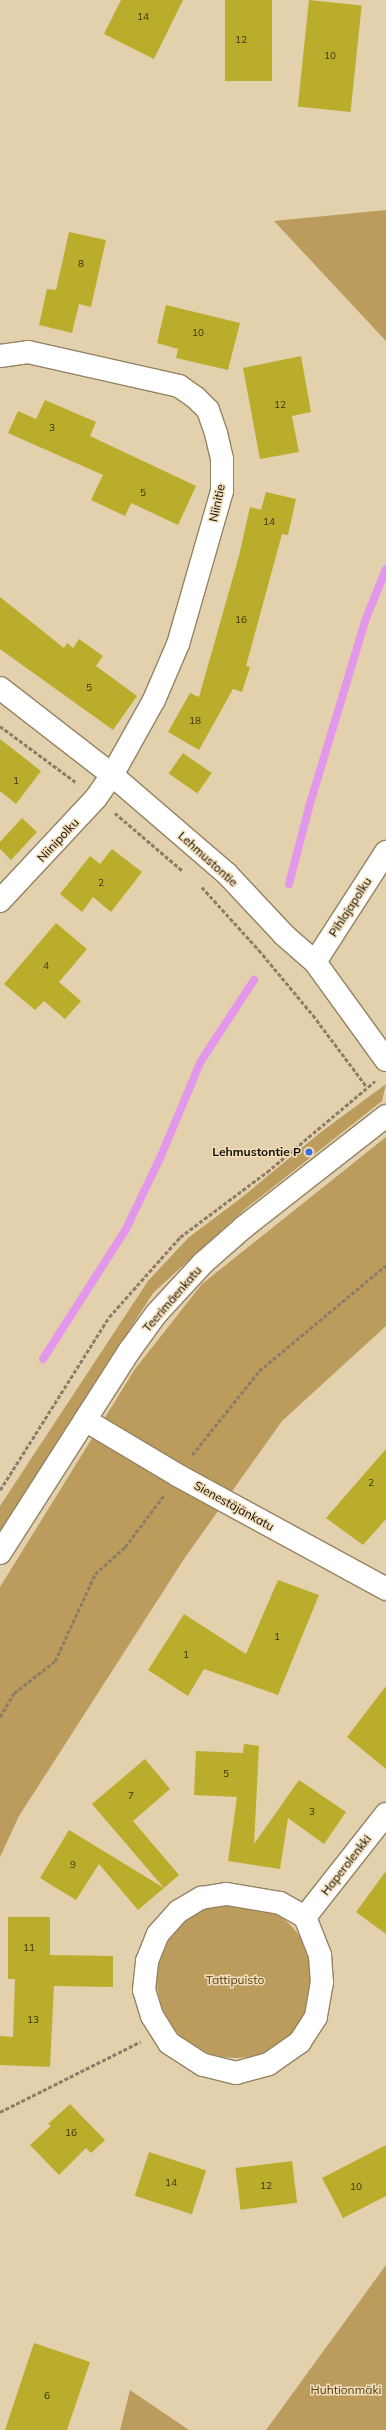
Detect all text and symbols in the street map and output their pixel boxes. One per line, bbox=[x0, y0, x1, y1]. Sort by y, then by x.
house number: 14 bbox=[137, 11, 149, 23]
house number: 12 bbox=[235, 34, 247, 46]
house number: 10 bbox=[324, 50, 336, 62]
house number: 8 bbox=[78, 258, 84, 270]
house number: 10 bbox=[192, 327, 204, 339]
house number: 12 bbox=[274, 399, 286, 411]
house number: 3 bbox=[49, 422, 55, 434]
street label: Niinitie bbox=[206, 483, 228, 523]
house number: 5 bbox=[140, 487, 146, 499]
house number: 14 bbox=[263, 516, 275, 528]
house number: 16 bbox=[235, 614, 247, 626]
house number: 5 bbox=[86, 682, 92, 694]
house number: 18 bbox=[189, 715, 201, 727]
house number: 1 bbox=[13, 775, 19, 787]
street label: Niinipolku bbox=[34, 815, 82, 865]
street label: Lehmustontie bbox=[175, 829, 241, 889]
street label: Pihlajapolku bbox=[325, 875, 375, 939]
house number: 2 bbox=[98, 877, 104, 889]
house number: 4 bbox=[43, 960, 49, 972]
place label: Lehmustontie P bbox=[212, 1145, 301, 1159]
marker: Lehmustontie P bbox=[304, 1147, 314, 1157]
street label: Teerimäenkatu bbox=[140, 1263, 204, 1335]
house number: 2 bbox=[368, 1477, 374, 1489]
street label: Sienestäjänkatu bbox=[191, 1478, 277, 1534]
house number: 1 bbox=[274, 1631, 280, 1643]
house number: 1 bbox=[183, 1649, 189, 1661]
house number: 5 bbox=[223, 1768, 229, 1780]
house number: 7 bbox=[128, 1790, 134, 1802]
house number: 3 bbox=[309, 1806, 315, 1818]
street label: Haperolenkki bbox=[318, 1832, 374, 1898]
house number: 9 bbox=[70, 1859, 76, 1871]
house number: 11 bbox=[23, 1942, 35, 1954]
park label: Tattipuisto bbox=[206, 1973, 264, 1987]
house number: 13 bbox=[27, 2014, 39, 2026]
house number: 16 bbox=[65, 2127, 77, 2139]
house number: 14 bbox=[165, 2177, 177, 2189]
house number: 12 bbox=[260, 2180, 272, 2192]
house number: 10 bbox=[350, 2181, 362, 2193]
park label: Huhtionmäki bbox=[311, 2383, 381, 2397]
house number: 6 bbox=[44, 2390, 50, 2402]

